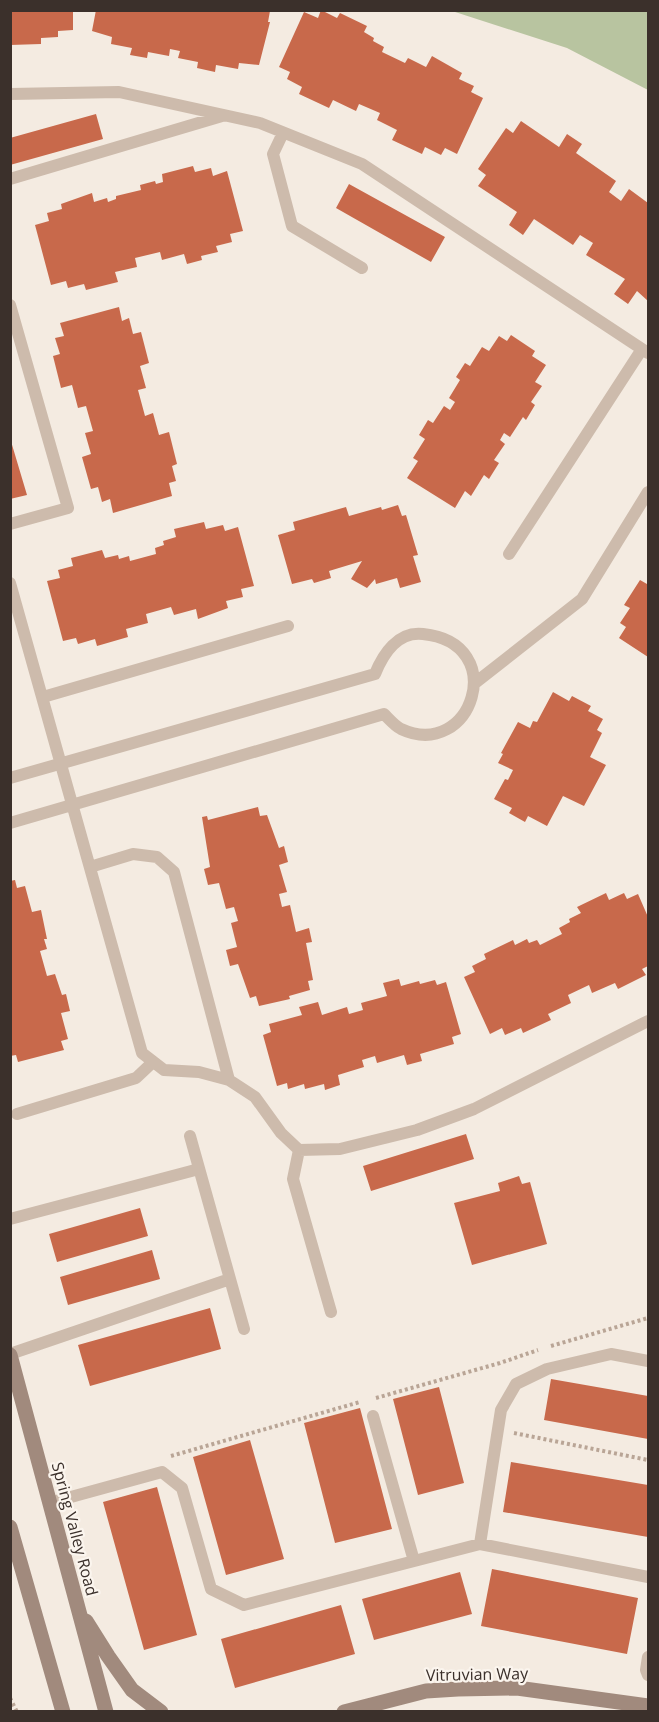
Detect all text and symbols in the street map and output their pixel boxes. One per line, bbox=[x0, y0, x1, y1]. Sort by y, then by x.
street label: Spring Valley Road bbox=[47, 1460, 103, 1598]
street label: Vitruvian Way bbox=[426, 1662, 529, 1686]

